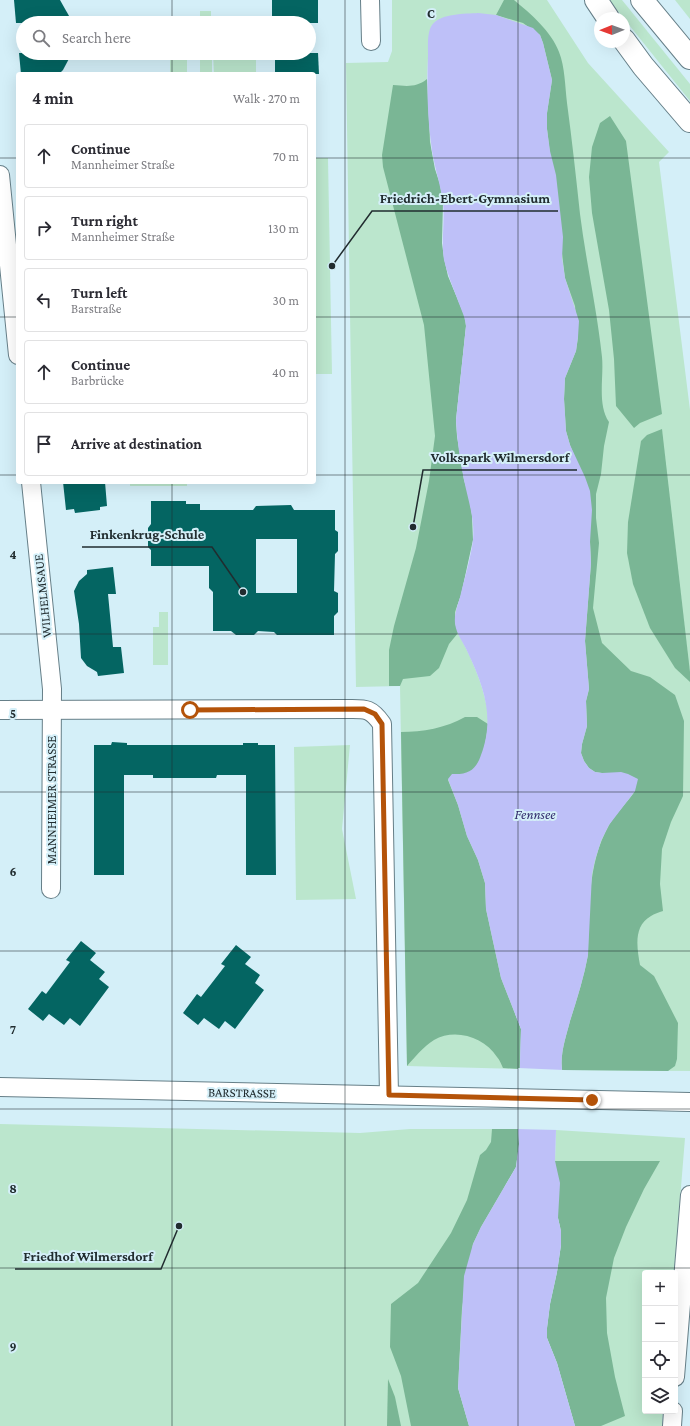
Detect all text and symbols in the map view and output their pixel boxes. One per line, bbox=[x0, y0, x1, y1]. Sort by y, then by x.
text: C bbox=[427, 6, 435, 21]
north arrow bbox=[594, 12, 630, 48]
search box bbox=[16, 16, 316, 60]
icon: search bbox=[30, 27, 52, 49]
text: Search here bbox=[62, 30, 131, 46]
text: 4 min bbox=[32, 89, 74, 108]
text: Walk · 270 m bbox=[233, 91, 300, 106]
text: Continue bbox=[71, 141, 130, 157]
icon: ahead bbox=[33, 145, 55, 167]
text: 70 m bbox=[273, 149, 299, 164]
text: Mannheimer Straße bbox=[71, 157, 175, 172]
callout: Friedrich-Ebert-Gymnasium bbox=[372, 185, 558, 211]
text: Friedrich-Ebert-Gymnasium bbox=[380, 190, 550, 206]
text: Turn right bbox=[71, 213, 138, 229]
icon: right bbox=[33, 217, 55, 239]
text: 130 m bbox=[268, 221, 299, 236]
text: Mannheimer Straße bbox=[71, 229, 175, 244]
text: Turn left bbox=[71, 285, 127, 301]
icon: left bbox=[33, 289, 55, 311]
text: 30 m bbox=[273, 293, 299, 308]
text: Barstraße bbox=[71, 301, 121, 316]
text: Continue bbox=[71, 357, 130, 373]
icon: ahead bbox=[33, 361, 55, 383]
text: 40 m bbox=[272, 365, 299, 380]
text: Barbrücke bbox=[71, 373, 124, 388]
icon: arrive bbox=[33, 433, 55, 455]
text: Arrive at destination bbox=[71, 436, 202, 452]
callout: Volkspark Wilmersdorf bbox=[423, 444, 577, 470]
text: Volkspark Wilmersdorf bbox=[430, 449, 571, 465]
callout: Finkenkrug-Schule bbox=[82, 521, 212, 547]
text: Finkenkrug-Schule bbox=[90, 526, 205, 542]
text: 4 bbox=[9, 547, 17, 562]
street label: WILHELMSAUE bbox=[31, 553, 54, 639]
route start bbox=[181, 701, 199, 719]
text: 5 bbox=[10, 706, 16, 721]
street label: MANNHEIMER STRASSE bbox=[44, 736, 59, 864]
water label: Fennsee bbox=[515, 806, 556, 822]
text: 6 bbox=[9, 864, 17, 879]
text: 7 bbox=[10, 1022, 16, 1037]
street label: BARSTRASSE bbox=[208, 1084, 276, 1101]
route end bbox=[583, 1091, 601, 1109]
text: 8 bbox=[9, 1181, 17, 1196]
callout: Friedhof Wilmersdorf bbox=[15, 1243, 161, 1269]
text: Friedhof Wilmersdorf bbox=[23, 1248, 154, 1264]
map controls bbox=[642, 1270, 678, 1414]
button: + bbox=[642, 1270, 678, 1306]
button: − bbox=[642, 1306, 678, 1342]
text: 9 bbox=[9, 1339, 17, 1354]
button: locate bbox=[642, 1342, 678, 1378]
button: layers bbox=[642, 1378, 678, 1414]

